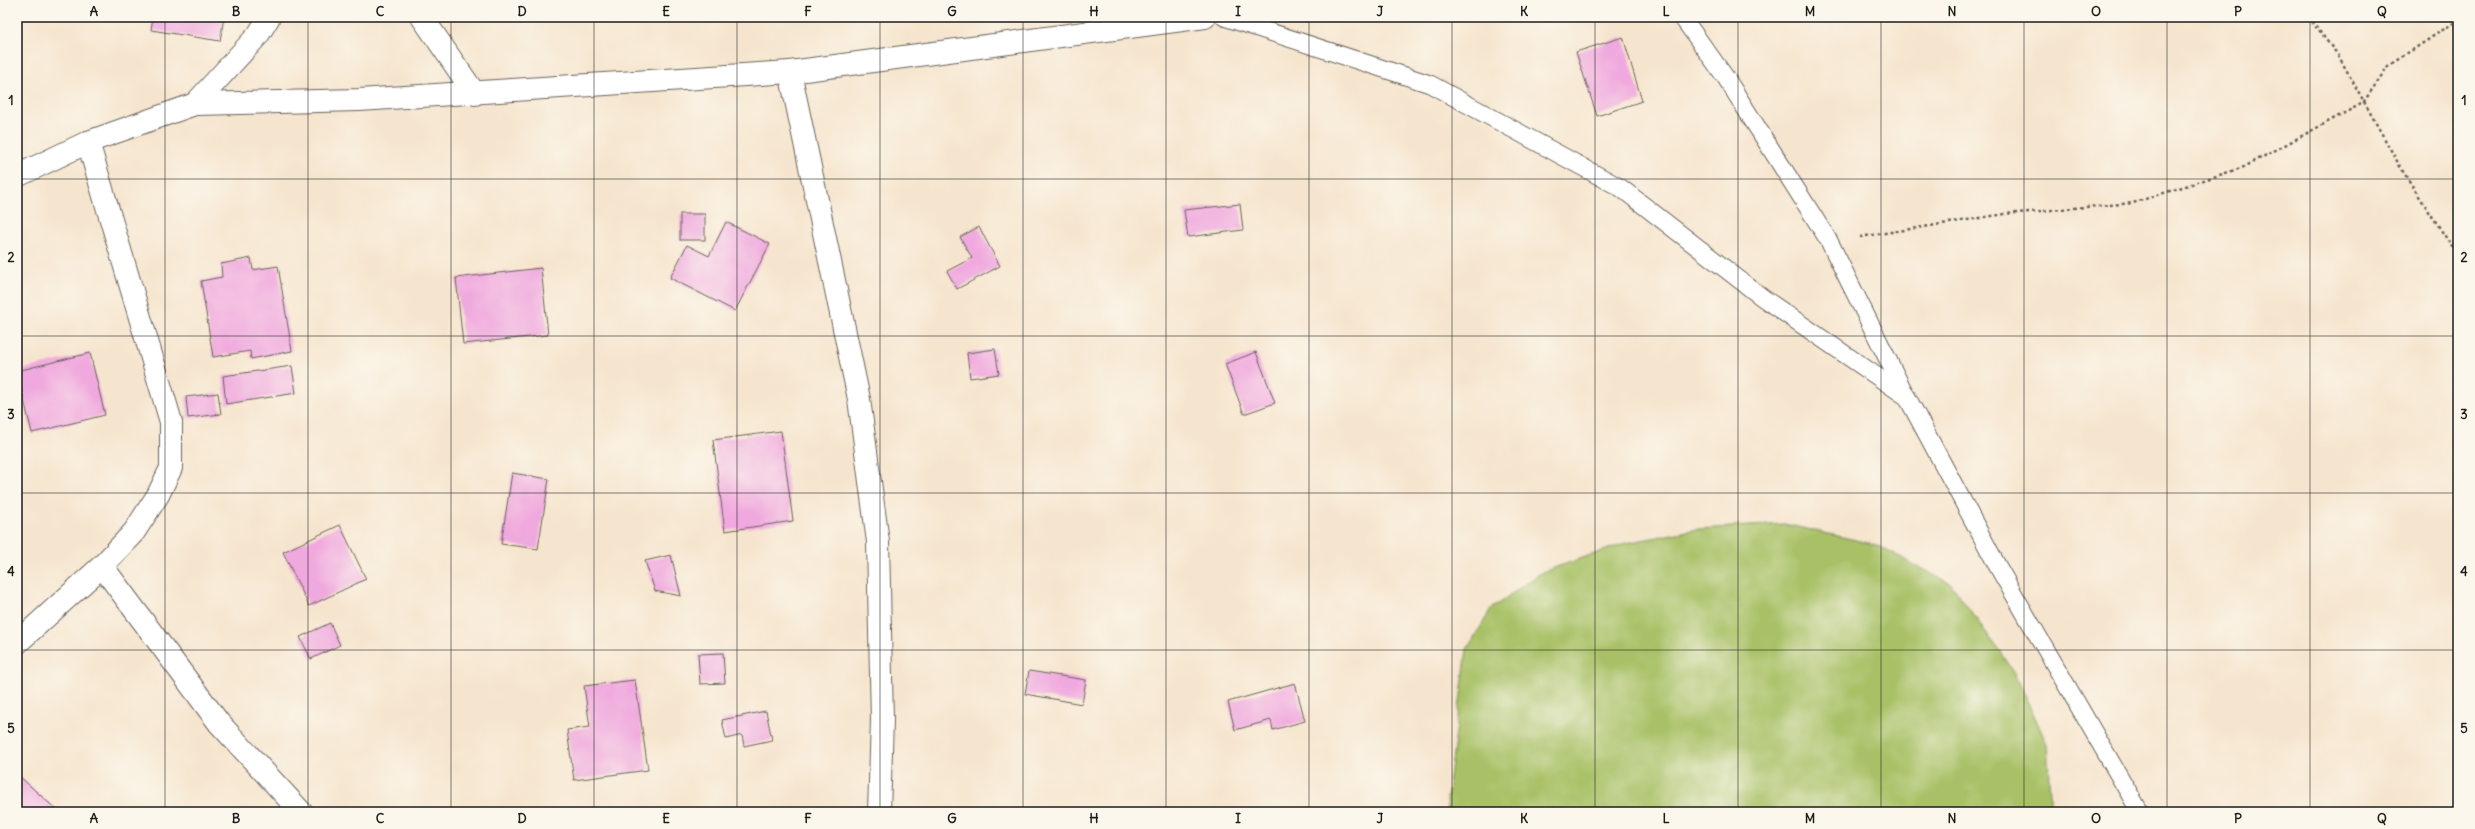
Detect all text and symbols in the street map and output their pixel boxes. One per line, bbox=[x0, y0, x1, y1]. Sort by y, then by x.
text: A bbox=[90, 3, 99, 20]
text: B bbox=[232, 3, 241, 20]
text: C bbox=[376, 3, 385, 20]
text: D bbox=[517, 3, 527, 20]
text: E bbox=[662, 3, 670, 20]
text: F bbox=[804, 3, 812, 20]
text: G bbox=[947, 3, 957, 20]
text: H bbox=[1089, 3, 1099, 20]
text: I bbox=[1235, 3, 1241, 20]
text: J bbox=[1377, 3, 1384, 20]
text: K bbox=[1520, 3, 1529, 20]
text: L bbox=[1662, 3, 1670, 20]
text: M bbox=[1805, 3, 1815, 20]
text: N bbox=[1948, 3, 1956, 20]
text: O bbox=[2091, 3, 2101, 20]
text: P bbox=[2234, 3, 2242, 20]
text: Q bbox=[2377, 3, 2387, 20]
text: 1 bbox=[8, 92, 14, 109]
text: 1 bbox=[2461, 92, 2467, 109]
text: 2 bbox=[7, 249, 15, 266]
text: 2 bbox=[2460, 249, 2468, 266]
text: 3 bbox=[7, 406, 15, 423]
text: 3 bbox=[2460, 406, 2468, 423]
text: 4 bbox=[7, 563, 15, 580]
text: 4 bbox=[2460, 563, 2468, 580]
text: 5 bbox=[7, 720, 15, 737]
text: 5 bbox=[2460, 720, 2468, 737]
text: A bbox=[90, 810, 99, 827]
text: B bbox=[232, 810, 241, 827]
text: C bbox=[376, 810, 385, 827]
text: D bbox=[517, 810, 527, 827]
text: E bbox=[662, 810, 670, 827]
text: F bbox=[804, 810, 812, 827]
text: G bbox=[947, 810, 957, 827]
text: H bbox=[1089, 810, 1099, 827]
text: I bbox=[1235, 810, 1241, 827]
text: J bbox=[1377, 810, 1384, 827]
text: K bbox=[1520, 810, 1529, 827]
text: L bbox=[1662, 810, 1670, 827]
text: M bbox=[1805, 810, 1815, 827]
text: N bbox=[1948, 810, 1956, 827]
text: O bbox=[2091, 810, 2101, 827]
text: P bbox=[2234, 810, 2242, 827]
text: Q bbox=[2377, 810, 2387, 827]

